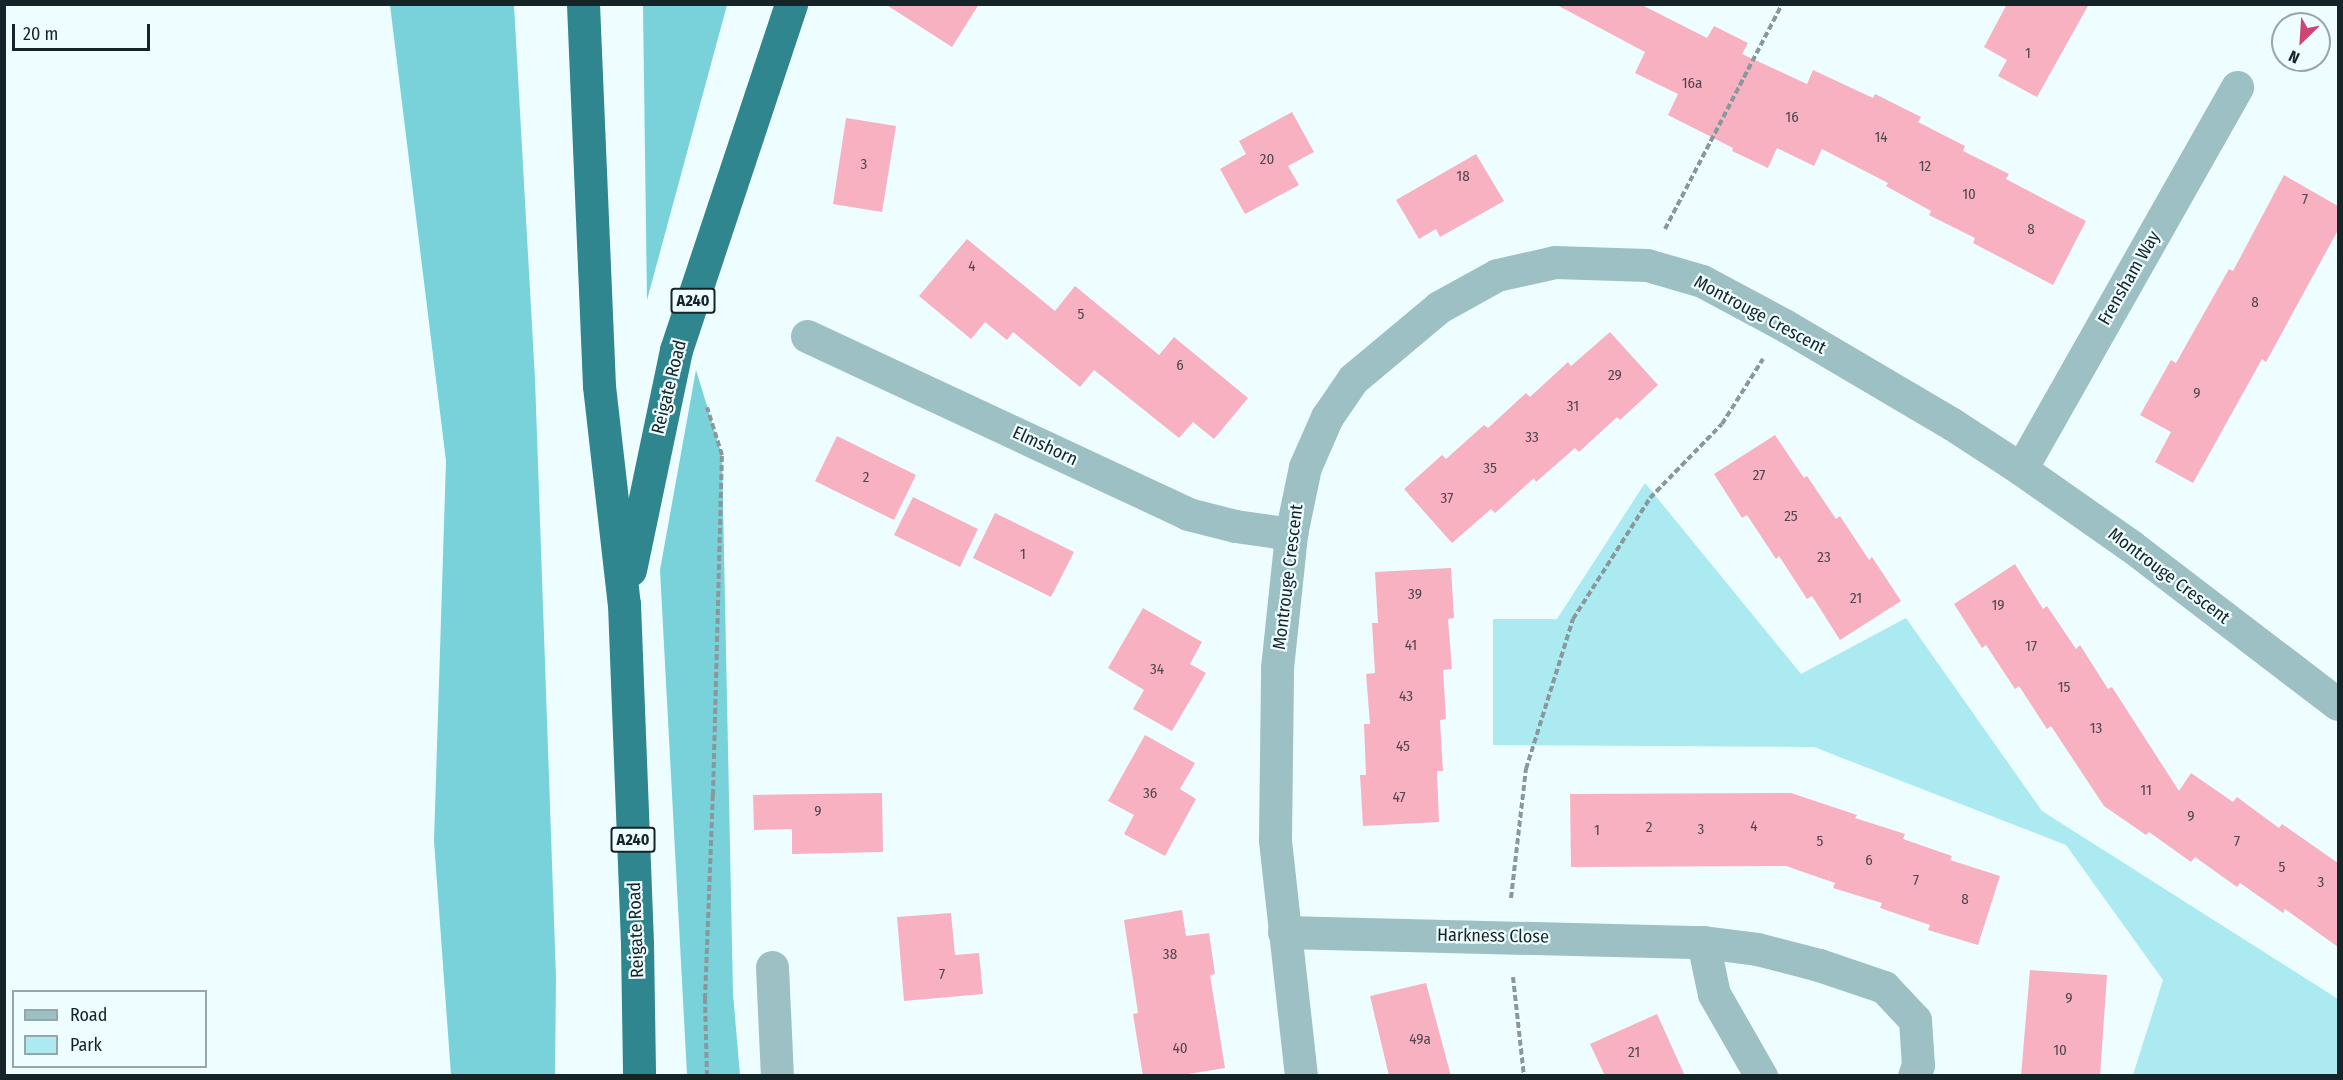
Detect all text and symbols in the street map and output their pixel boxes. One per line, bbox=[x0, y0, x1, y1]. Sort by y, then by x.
scale bar bbox=[15, 12, 153, 50]
north arrow bbox=[2271, 12, 2331, 72]
text: 20 m bbox=[23, 23, 58, 45]
house number: 1 bbox=[2025, 45, 2031, 63]
text: N bbox=[2286, 46, 2302, 68]
house number: 16a bbox=[1682, 75, 1702, 93]
house number: 16 bbox=[1785, 109, 1799, 127]
house number: 14 bbox=[1874, 129, 1888, 147]
house number: 20 bbox=[1260, 151, 1274, 169]
house number: 3 bbox=[861, 156, 867, 174]
house number: 12 bbox=[1919, 158, 1931, 176]
house number: 18 bbox=[1456, 168, 1470, 186]
house number: 10 bbox=[1962, 186, 1976, 204]
house number: 7 bbox=[2302, 191, 2308, 209]
house number: 8 bbox=[2027, 221, 2035, 239]
street label: Frensham Way bbox=[2093, 227, 2165, 329]
house number: 4 bbox=[968, 258, 976, 276]
street label: Montrouge Crescent bbox=[1690, 271, 1830, 359]
road number: A240 bbox=[670, 288, 716, 314]
house number: 8 bbox=[2251, 294, 2259, 312]
house number: 5 bbox=[1078, 306, 1084, 324]
street label: Reigate Road bbox=[647, 338, 691, 436]
house number: 6 bbox=[1176, 357, 1184, 375]
house number: 29 bbox=[1608, 367, 1622, 385]
house number: 9 bbox=[2193, 385, 2201, 403]
house number: 31 bbox=[1567, 398, 1579, 416]
street label: Elmshorn bbox=[1009, 422, 1081, 470]
house number: 33 bbox=[1525, 429, 1539, 447]
house number: 35 bbox=[1483, 460, 1497, 478]
house number: 27 bbox=[1753, 467, 1765, 485]
house number: 2 bbox=[863, 469, 869, 487]
house number: 37 bbox=[1441, 490, 1453, 508]
street label: Montrouge Crescent bbox=[1268, 503, 1308, 651]
house number: 25 bbox=[1784, 508, 1798, 526]
street label: Montrouge Crescent bbox=[2104, 523, 2234, 629]
house number: 1 bbox=[1020, 546, 1026, 564]
house number: 23 bbox=[1817, 549, 1831, 567]
house number: 39 bbox=[1408, 586, 1422, 604]
house number: 21 bbox=[1850, 590, 1862, 608]
house number: 19 bbox=[1991, 597, 2005, 615]
house number: 41 bbox=[1405, 637, 1417, 655]
house number: 17 bbox=[2025, 638, 2037, 656]
house number: 34 bbox=[1150, 661, 1164, 679]
house number: 15 bbox=[2058, 679, 2070, 697]
house number: 43 bbox=[1399, 688, 1413, 706]
house number: 13 bbox=[2090, 720, 2102, 738]
house number: 45 bbox=[1396, 738, 1410, 756]
house number: 11 bbox=[2140, 782, 2152, 800]
house number: 36 bbox=[1143, 785, 1157, 803]
house number: 47 bbox=[1392, 789, 1406, 807]
house number: 9 bbox=[814, 803, 822, 821]
house number: 9 bbox=[2187, 808, 2195, 826]
house number: 4 bbox=[1750, 818, 1758, 836]
house number: 2 bbox=[1646, 819, 1652, 837]
house number: 3 bbox=[1698, 821, 1704, 839]
house number: 1 bbox=[1594, 822, 1600, 840]
road number: A240 bbox=[610, 827, 656, 853]
house number: 5 bbox=[1817, 833, 1823, 851]
house number: 7 bbox=[2234, 833, 2240, 851]
house number: 6 bbox=[1865, 852, 1873, 870]
house number: 5 bbox=[2279, 859, 2285, 877]
house number: 7 bbox=[1913, 872, 1919, 890]
house number: 3 bbox=[2318, 874, 2324, 892]
street label: Reigate Road bbox=[624, 882, 648, 978]
house number: 8 bbox=[1961, 891, 1969, 909]
street label: Harkness Close bbox=[1437, 924, 1549, 948]
house number: 38 bbox=[1163, 946, 1177, 964]
house number: 7 bbox=[939, 966, 945, 984]
legend bbox=[12, 990, 207, 1068]
house number: 9 bbox=[2065, 990, 2073, 1008]
text: Road bbox=[70, 1004, 107, 1026]
house number: 49a bbox=[1409, 1031, 1431, 1049]
text: Park bbox=[70, 1034, 102, 1056]
house number: 40 bbox=[1172, 1040, 1188, 1058]
house number: 10 bbox=[2053, 1042, 2067, 1060]
house number: 21 bbox=[1628, 1044, 1640, 1062]

